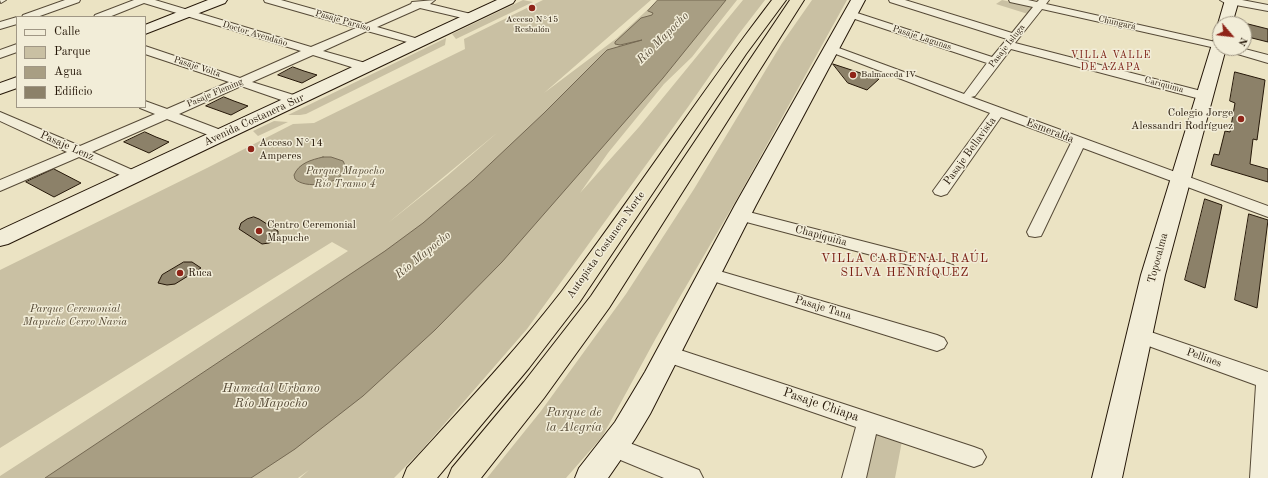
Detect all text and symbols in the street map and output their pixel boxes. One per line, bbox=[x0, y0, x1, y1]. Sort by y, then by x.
marker: Acceso N°15 Resbalón bbox=[527, 3, 537, 13]
street label: Pasaje Paraíso bbox=[314, 8, 372, 34]
water label: Río Mapocho bbox=[634, 9, 692, 67]
street label: Chungará bbox=[1097, 13, 1137, 33]
place label: Acceso N°15 Resbalón bbox=[506, 15, 558, 36]
legend bbox=[16, 16, 146, 108]
north arrow bbox=[1212, 16, 1252, 56]
street label: Doctor Avendaño bbox=[221, 19, 289, 49]
street label: Pasaje Isluga bbox=[987, 22, 1027, 70]
street label: Pasaje Lagunas bbox=[891, 23, 953, 53]
text: Calle bbox=[54, 26, 80, 38]
text: N bbox=[1235, 35, 1249, 48]
text: Parque bbox=[54, 46, 90, 58]
district label: VILLA VALLE DE AZAPA bbox=[1071, 49, 1151, 72]
street label: Pasaje Volta bbox=[172, 54, 222, 80]
text: Agua bbox=[54, 66, 82, 78]
marker: Balmaceda IV bbox=[848, 70, 858, 80]
place label: Balmaceda IV bbox=[861, 70, 916, 80]
street label: Cariquima bbox=[1143, 75, 1185, 95]
street label: Pasaje Fleming bbox=[185, 76, 245, 110]
text: Edificio bbox=[54, 86, 93, 98]
street label: Avenida Costanera Sur bbox=[202, 91, 306, 149]
place label: Colegio Jorge Alessandri Rodríguez bbox=[1131, 106, 1233, 132]
street label: Pasaje Bellavista bbox=[941, 114, 999, 188]
marker: Colegio Jorge Alessandri Rodríguez bbox=[1236, 114, 1246, 124]
street label: Esmeralda bbox=[1024, 116, 1076, 146]
street label: Pasaje Lenz bbox=[38, 128, 96, 164]
place label: Acceso N°14 Amperes bbox=[259, 136, 323, 162]
marker: Acceso N°14 Amperes bbox=[246, 144, 256, 154]
park label: Parque Mapocho Río Tramo 4 bbox=[306, 164, 384, 190]
street label: Autopista Costanera Norte bbox=[564, 189, 648, 301]
place label: Centro Ceremonial Mapuche bbox=[267, 218, 356, 244]
street label: Chapiquiña bbox=[794, 223, 848, 249]
marker: Centro Ceremonial Mapuche bbox=[254, 226, 264, 236]
water label: Río Mapocho bbox=[392, 228, 454, 282]
street label: Topocalma bbox=[1145, 232, 1171, 284]
district label: VILLA CARDENAL RAÚL SILVA HENRÍQUEZ bbox=[821, 252, 989, 280]
place label: Ruca bbox=[188, 266, 212, 280]
marker: Ruca bbox=[175, 268, 185, 278]
street label: Pasaje Tana bbox=[793, 293, 853, 323]
park label: Parque Ceremonial Mapuche Cerro Navia bbox=[23, 302, 127, 328]
street label: Pellines bbox=[1185, 346, 1223, 370]
park label: Humedal Urbano Río Mapocho bbox=[222, 381, 320, 412]
street label: Pasaje Chiapa bbox=[781, 385, 861, 425]
park label: Parque de la Alegría bbox=[546, 405, 602, 436]

